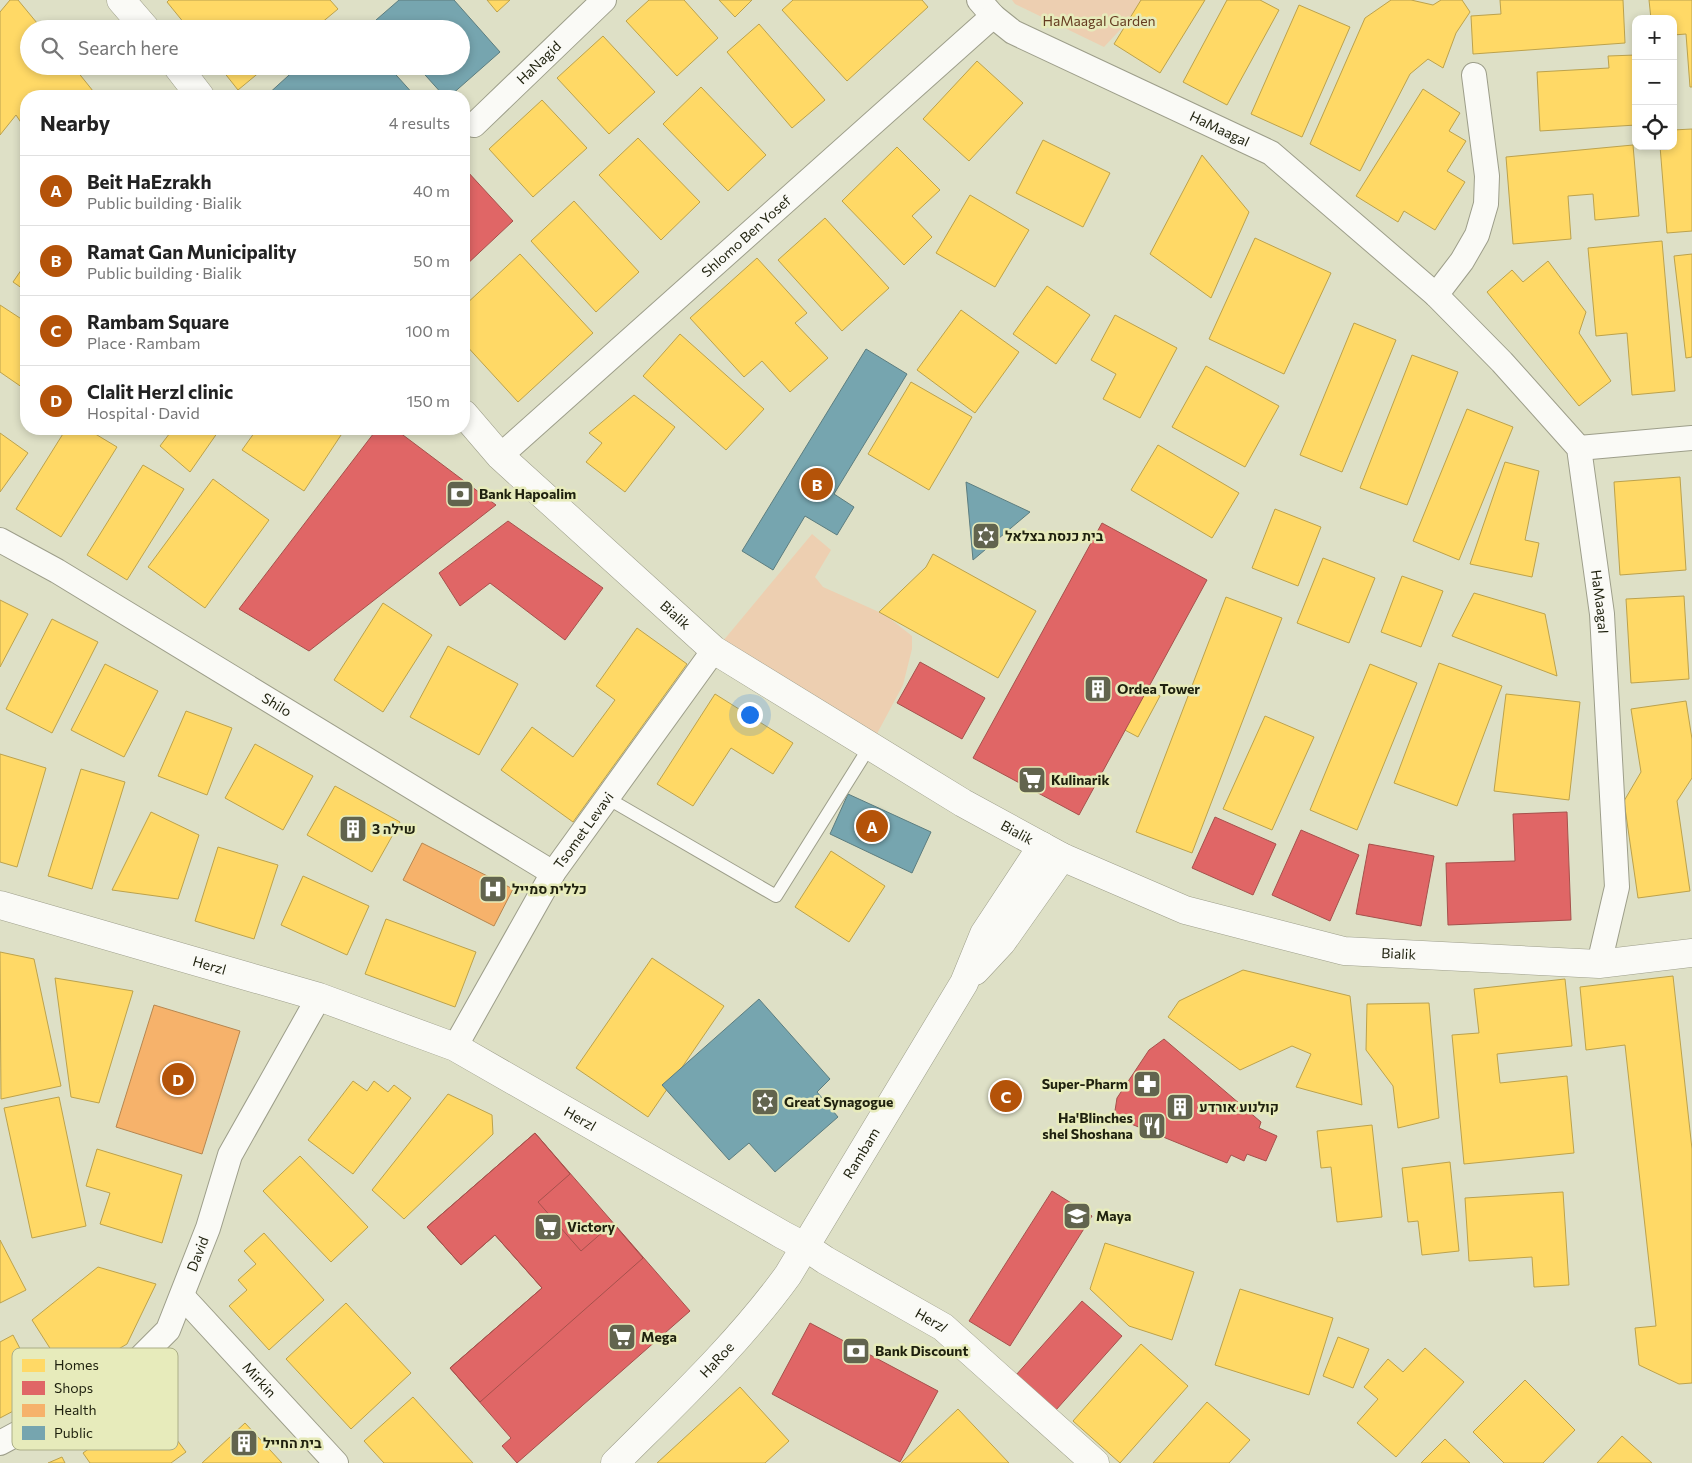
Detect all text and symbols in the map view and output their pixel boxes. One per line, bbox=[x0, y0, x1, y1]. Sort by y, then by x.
park label: HaMaagal Garden bbox=[1042, 12, 1156, 29]
map controls bbox=[1632, 15, 1677, 150]
button: + bbox=[1632, 15, 1677, 60]
search box bbox=[20, 20, 470, 75]
icon: search bbox=[38, 34, 66, 62]
text: Search here bbox=[78, 36, 178, 59]
street label: HaNagid bbox=[513, 37, 564, 87]
button: − bbox=[1632, 60, 1677, 105]
button: locate bbox=[1632, 105, 1677, 150]
street label: HaMaagal bbox=[1187, 107, 1252, 150]
text: Nearby bbox=[40, 110, 110, 135]
text: 4 results bbox=[389, 113, 450, 132]
text: Beit HaEzrakh bbox=[87, 170, 211, 193]
text: A bbox=[50, 181, 62, 200]
text: 40 m bbox=[413, 181, 450, 200]
street label: Shlomo Ben Yosef bbox=[698, 191, 794, 280]
text: Public building · Bialik bbox=[87, 193, 242, 212]
text: Ramat Gan Municipality bbox=[87, 240, 297, 263]
text: B bbox=[51, 251, 61, 270]
text: 50 m bbox=[413, 251, 450, 270]
text: Public building · Bialik bbox=[87, 263, 242, 282]
text: Rambam Square bbox=[87, 310, 229, 333]
text: C bbox=[51, 321, 61, 340]
text: 100 m bbox=[405, 321, 450, 340]
text: Place · Rambam bbox=[87, 333, 201, 352]
text: Clalit Herzl clinic bbox=[87, 380, 233, 403]
text: D bbox=[50, 391, 62, 410]
text: 150 m bbox=[407, 391, 450, 410]
text: Hospital · David bbox=[87, 403, 200, 422]
pin: B bbox=[801, 465, 833, 503]
bank icon: Bank Hapoalim bbox=[445, 479, 475, 509]
place label: Bank Hapoalim bbox=[479, 485, 576, 502]
synagogue icon: בית כנסת בצלאל bbox=[971, 521, 1001, 551]
place label: בית כנסת בצלאל bbox=[1005, 527, 1104, 544]
street label: HaMaagal bbox=[1588, 569, 1612, 634]
street label: Bialik bbox=[657, 597, 695, 633]
building icon: Ordea Tower bbox=[1083, 674, 1113, 704]
place label: Ordea Tower bbox=[1117, 680, 1200, 697]
street label: Shilo bbox=[259, 689, 295, 720]
your location bbox=[737, 702, 763, 728]
supermarket icon: Kulinarik bbox=[1017, 765, 1047, 795]
place label: Kulinarik bbox=[1051, 771, 1109, 788]
street label: Tsomet Levavi bbox=[550, 788, 617, 872]
pin: A bbox=[856, 807, 888, 845]
building icon: שילה 3 bbox=[338, 814, 368, 844]
street label: Bialik bbox=[998, 816, 1037, 848]
place label: שילה 3 bbox=[372, 820, 416, 837]
hospital icon: כללית סמייל bbox=[478, 874, 508, 904]
place label: כללית סמייל bbox=[512, 880, 587, 897]
street label: Bialik bbox=[1381, 944, 1417, 963]
street label: Herzl bbox=[191, 952, 228, 978]
pin: D bbox=[162, 1060, 194, 1098]
pharmacy icon: Super-Pharm bbox=[1132, 1069, 1162, 1099]
place label: Super-Pharm bbox=[1042, 1075, 1128, 1092]
pin: C bbox=[990, 1077, 1022, 1115]
synagogue icon: Great Synagogue bbox=[750, 1087, 780, 1117]
building icon: קולנוע אורדע bbox=[1165, 1092, 1195, 1122]
place label: Great Synagogue bbox=[784, 1093, 893, 1110]
place label: קולנוע אורדע bbox=[1199, 1098, 1279, 1115]
street label: Herzl bbox=[561, 1102, 599, 1134]
place label: Ha'Blinches shel Shoshana bbox=[1042, 1109, 1133, 1142]
restaurant icon: Ha'Blinches shel Shoshana bbox=[1137, 1111, 1167, 1141]
street label: Rambam bbox=[839, 1124, 883, 1182]
school or university icon: Maya bbox=[1062, 1201, 1092, 1231]
place label: Maya bbox=[1096, 1207, 1131, 1224]
supermarket icon: Victory bbox=[533, 1212, 563, 1242]
place label: Victory bbox=[567, 1218, 616, 1235]
street label: David bbox=[183, 1234, 212, 1274]
street label: Herzl bbox=[912, 1304, 952, 1335]
supermarket icon: Mega bbox=[607, 1322, 637, 1352]
place label: Mega bbox=[641, 1328, 677, 1345]
bank icon: Bank Discount bbox=[841, 1336, 871, 1366]
street label: HaRoe bbox=[696, 1338, 737, 1381]
place label: Bank Discount bbox=[875, 1342, 968, 1359]
legend bbox=[12, 1348, 178, 1450]
text: Homes bbox=[54, 1356, 99, 1373]
street label: Mirkin bbox=[239, 1358, 280, 1401]
text: Shops bbox=[54, 1379, 93, 1396]
text: Health bbox=[54, 1401, 97, 1418]
text: Public bbox=[54, 1424, 93, 1441]
building icon: בית החייל bbox=[229, 1428, 259, 1458]
place label: בית החייל bbox=[263, 1434, 322, 1451]

